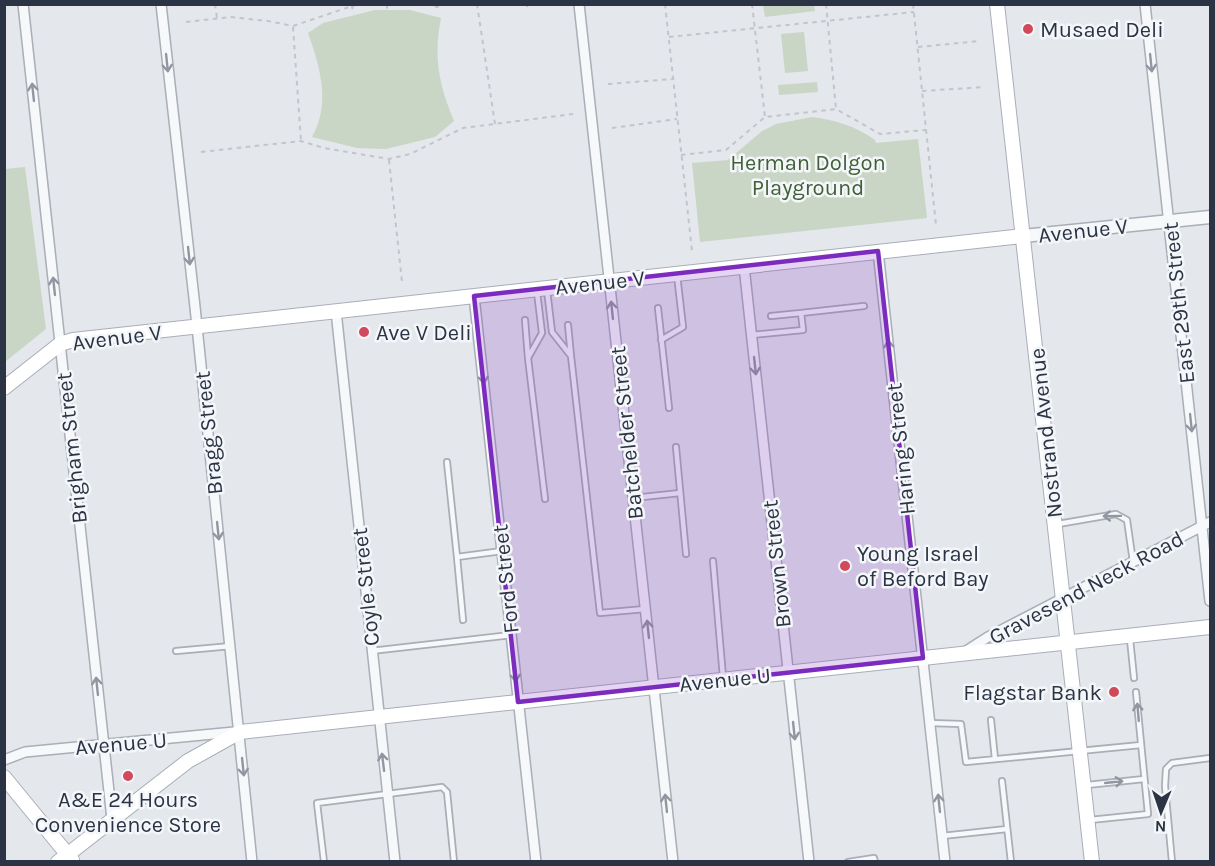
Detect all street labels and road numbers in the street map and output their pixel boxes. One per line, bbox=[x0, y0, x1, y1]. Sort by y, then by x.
street label: Avenue V bbox=[1037, 213, 1129, 249]
street label: East 29th Street bbox=[1158, 221, 1200, 385]
street label: Avenue V bbox=[554, 265, 646, 301]
street label: Avenue V bbox=[71, 320, 163, 356]
street label: Batchelder Street bbox=[605, 345, 649, 521]
street label: Nostrand Avenue bbox=[1024, 347, 1068, 519]
street label: Bragg Street bbox=[190, 370, 228, 496]
street label: Brigham Street bbox=[51, 371, 93, 525]
street label: Haring Street bbox=[881, 382, 921, 516]
street label: Brown Street bbox=[757, 499, 797, 629]
street label: Ford Street bbox=[487, 523, 525, 635]
street label: Gravesend Neck Road bbox=[985, 525, 1188, 650]
street label: Coyle Street bbox=[347, 526, 385, 647]
street label: Avenue U bbox=[678, 662, 772, 698]
street label: Avenue U bbox=[74, 727, 168, 761]

